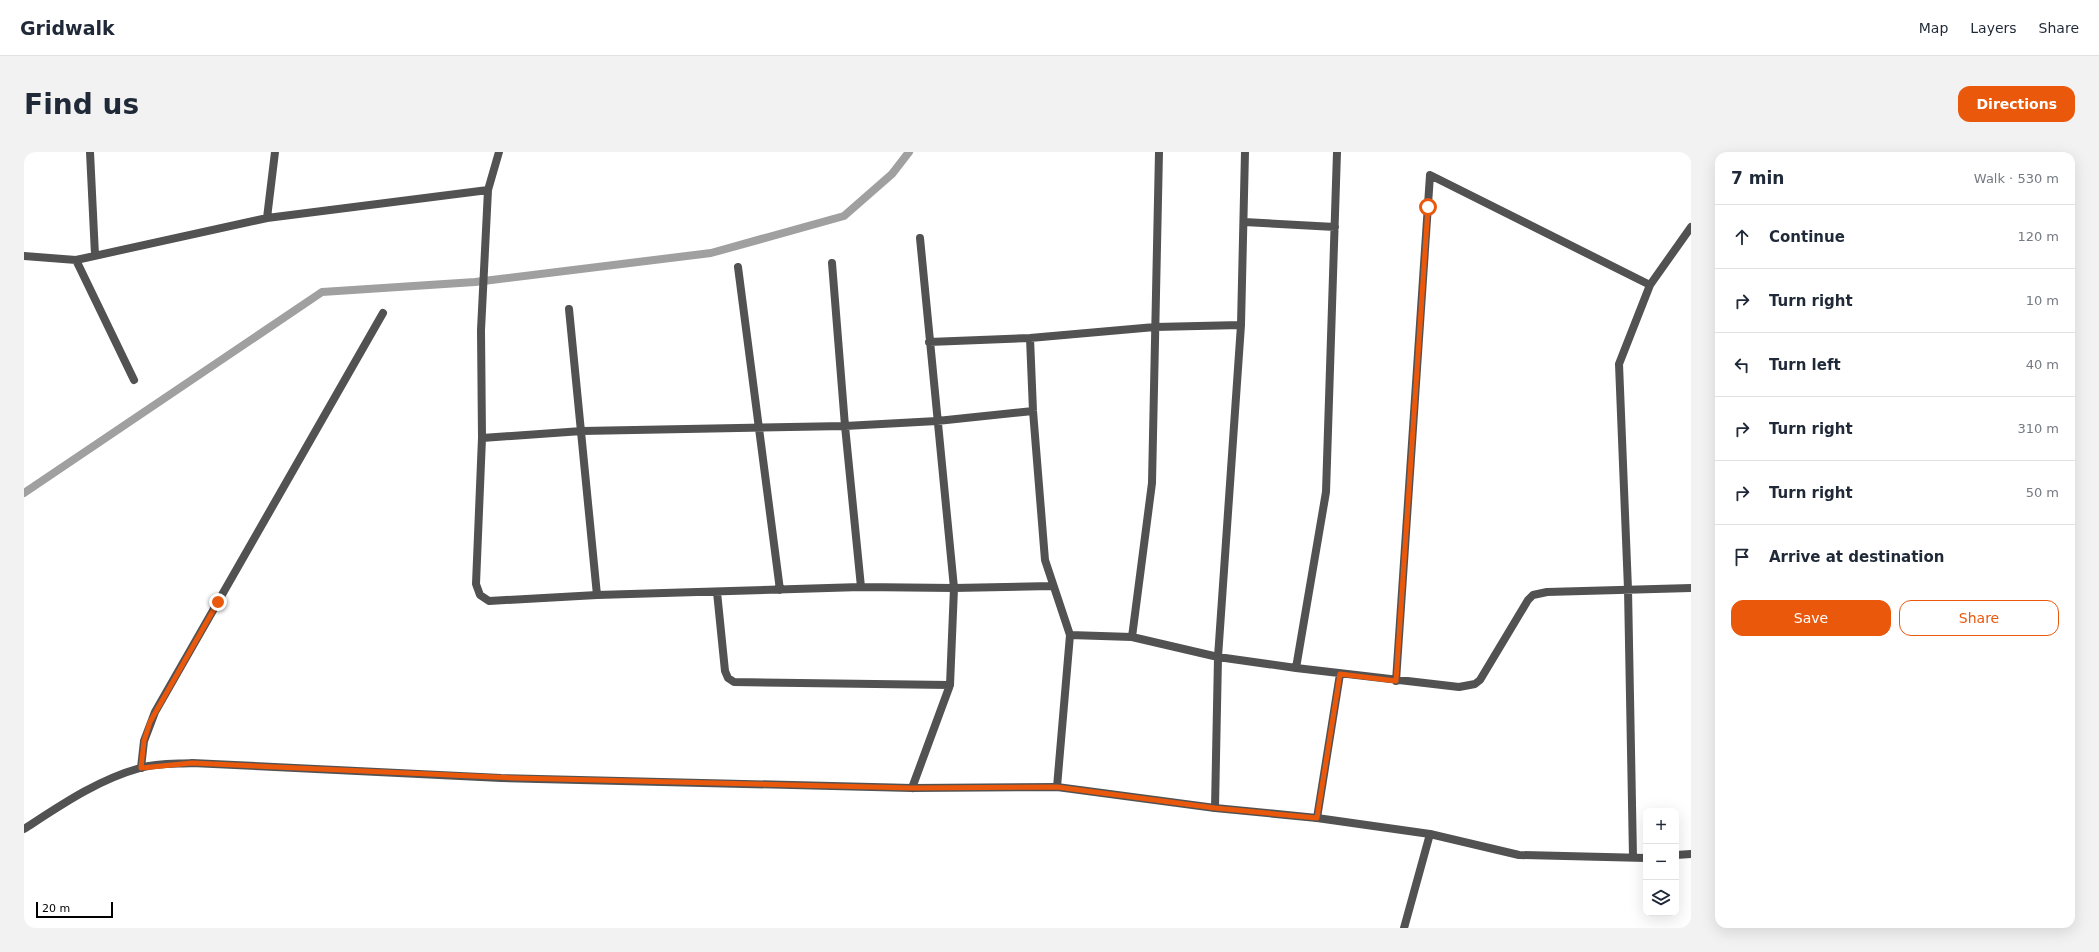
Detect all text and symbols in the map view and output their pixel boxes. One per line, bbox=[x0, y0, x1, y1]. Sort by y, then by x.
text: Gridwalk bbox=[20, 17, 115, 39]
text: Map bbox=[1919, 20, 1948, 36]
text: Layers bbox=[1970, 20, 2017, 36]
text: Share bbox=[2039, 20, 2079, 36]
button: Directions bbox=[1958, 86, 2075, 122]
text: Find us bbox=[24, 88, 139, 121]
text: 7 min bbox=[1731, 168, 1784, 188]
text: Walk · 530 m bbox=[1974, 171, 2059, 186]
route start bbox=[1419, 198, 1437, 216]
icon: ahead bbox=[1731, 226, 1753, 248]
text: Continue bbox=[1769, 228, 1845, 246]
text: 120 m bbox=[2017, 229, 2059, 244]
icon: right bbox=[1731, 290, 1753, 312]
text: Turn right bbox=[1769, 292, 1853, 310]
text: 10 m bbox=[2026, 293, 2059, 308]
icon: left bbox=[1731, 354, 1753, 376]
text: Turn left bbox=[1769, 356, 1841, 374]
text: 40 m bbox=[2026, 357, 2059, 372]
icon: right bbox=[1731, 418, 1753, 440]
text: Turn right bbox=[1769, 420, 1853, 438]
text: 310 m bbox=[2017, 421, 2059, 436]
icon: right bbox=[1731, 482, 1753, 504]
text: Turn right bbox=[1769, 484, 1853, 502]
text: 50 m bbox=[2026, 485, 2059, 500]
icon: arrive bbox=[1731, 546, 1753, 568]
text: Arrive at destination bbox=[1769, 548, 1944, 566]
route end bbox=[209, 593, 227, 611]
button: Save bbox=[1731, 600, 1891, 636]
button: Share bbox=[1899, 600, 2059, 636]
map controls bbox=[1643, 808, 1679, 916]
button: + bbox=[1643, 808, 1679, 844]
button: − bbox=[1643, 844, 1679, 880]
button: layers bbox=[1643, 880, 1679, 916]
scale bar bbox=[36, 900, 113, 919]
text: 20 m bbox=[42, 902, 70, 915]

